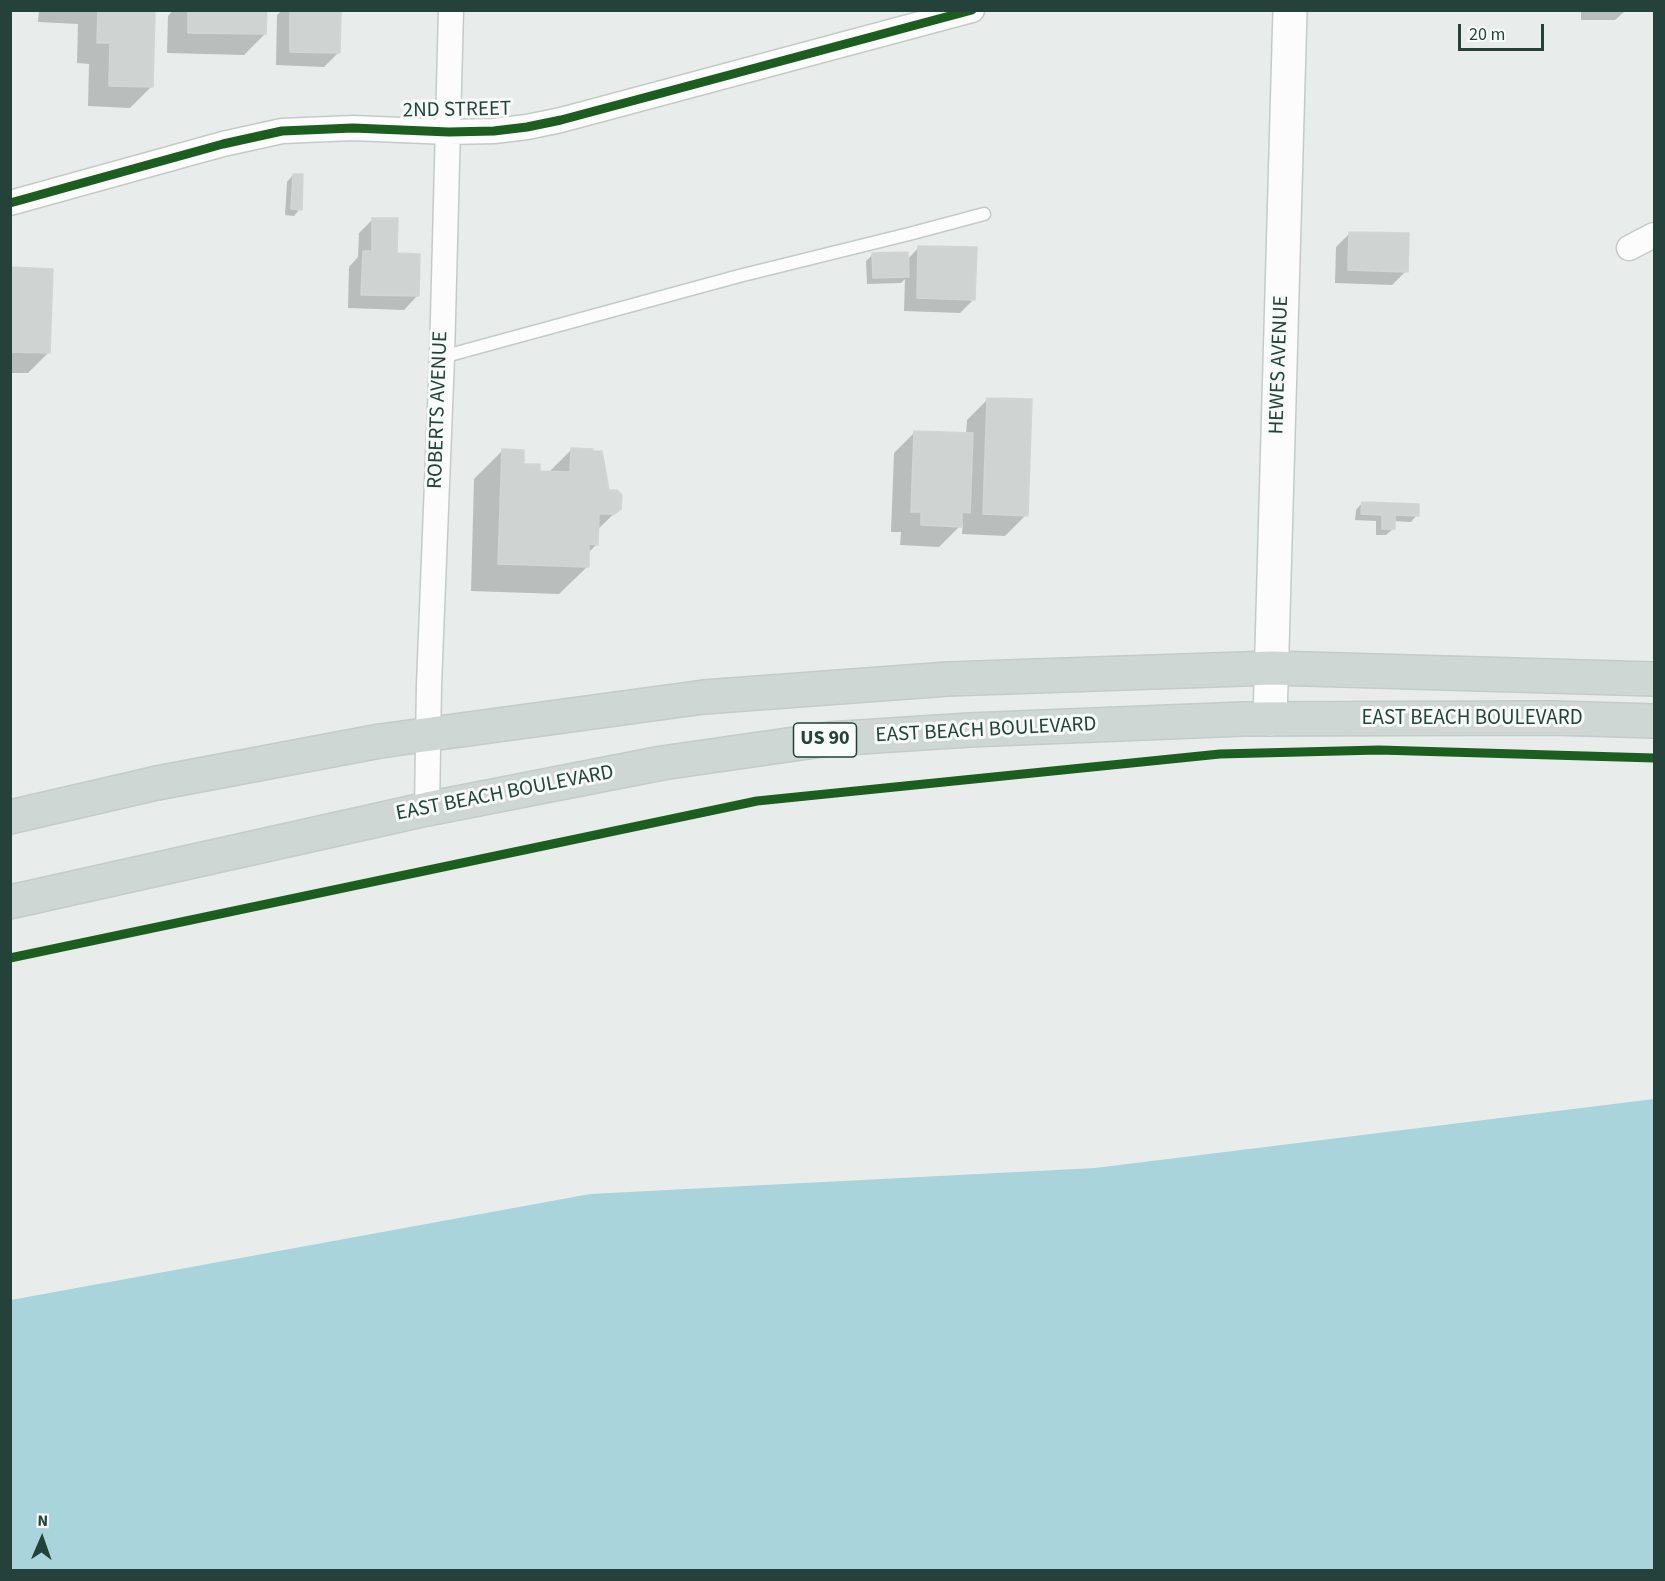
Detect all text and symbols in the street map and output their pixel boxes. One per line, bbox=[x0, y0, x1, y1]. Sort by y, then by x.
scale bar bbox=[1461, 12, 1546, 50]
text: 20 m bbox=[1469, 22, 1505, 47]
street label: 2ND STREET bbox=[403, 97, 511, 125]
street label: HEWES AVENUE bbox=[1265, 295, 1295, 435]
street label: ROBERTS AVENUE bbox=[424, 331, 454, 489]
street label: EAST BEACH BOULEVARD bbox=[1361, 706, 1583, 732]
street label: EAST BEACH BOULEVARD bbox=[875, 713, 1097, 749]
road number: US 90 bbox=[794, 723, 856, 757]
street label: EAST BEACH BOULEVARD bbox=[394, 761, 616, 827]
north arrow bbox=[12, 1509, 72, 1569]
text: N bbox=[37, 1510, 48, 1532]

